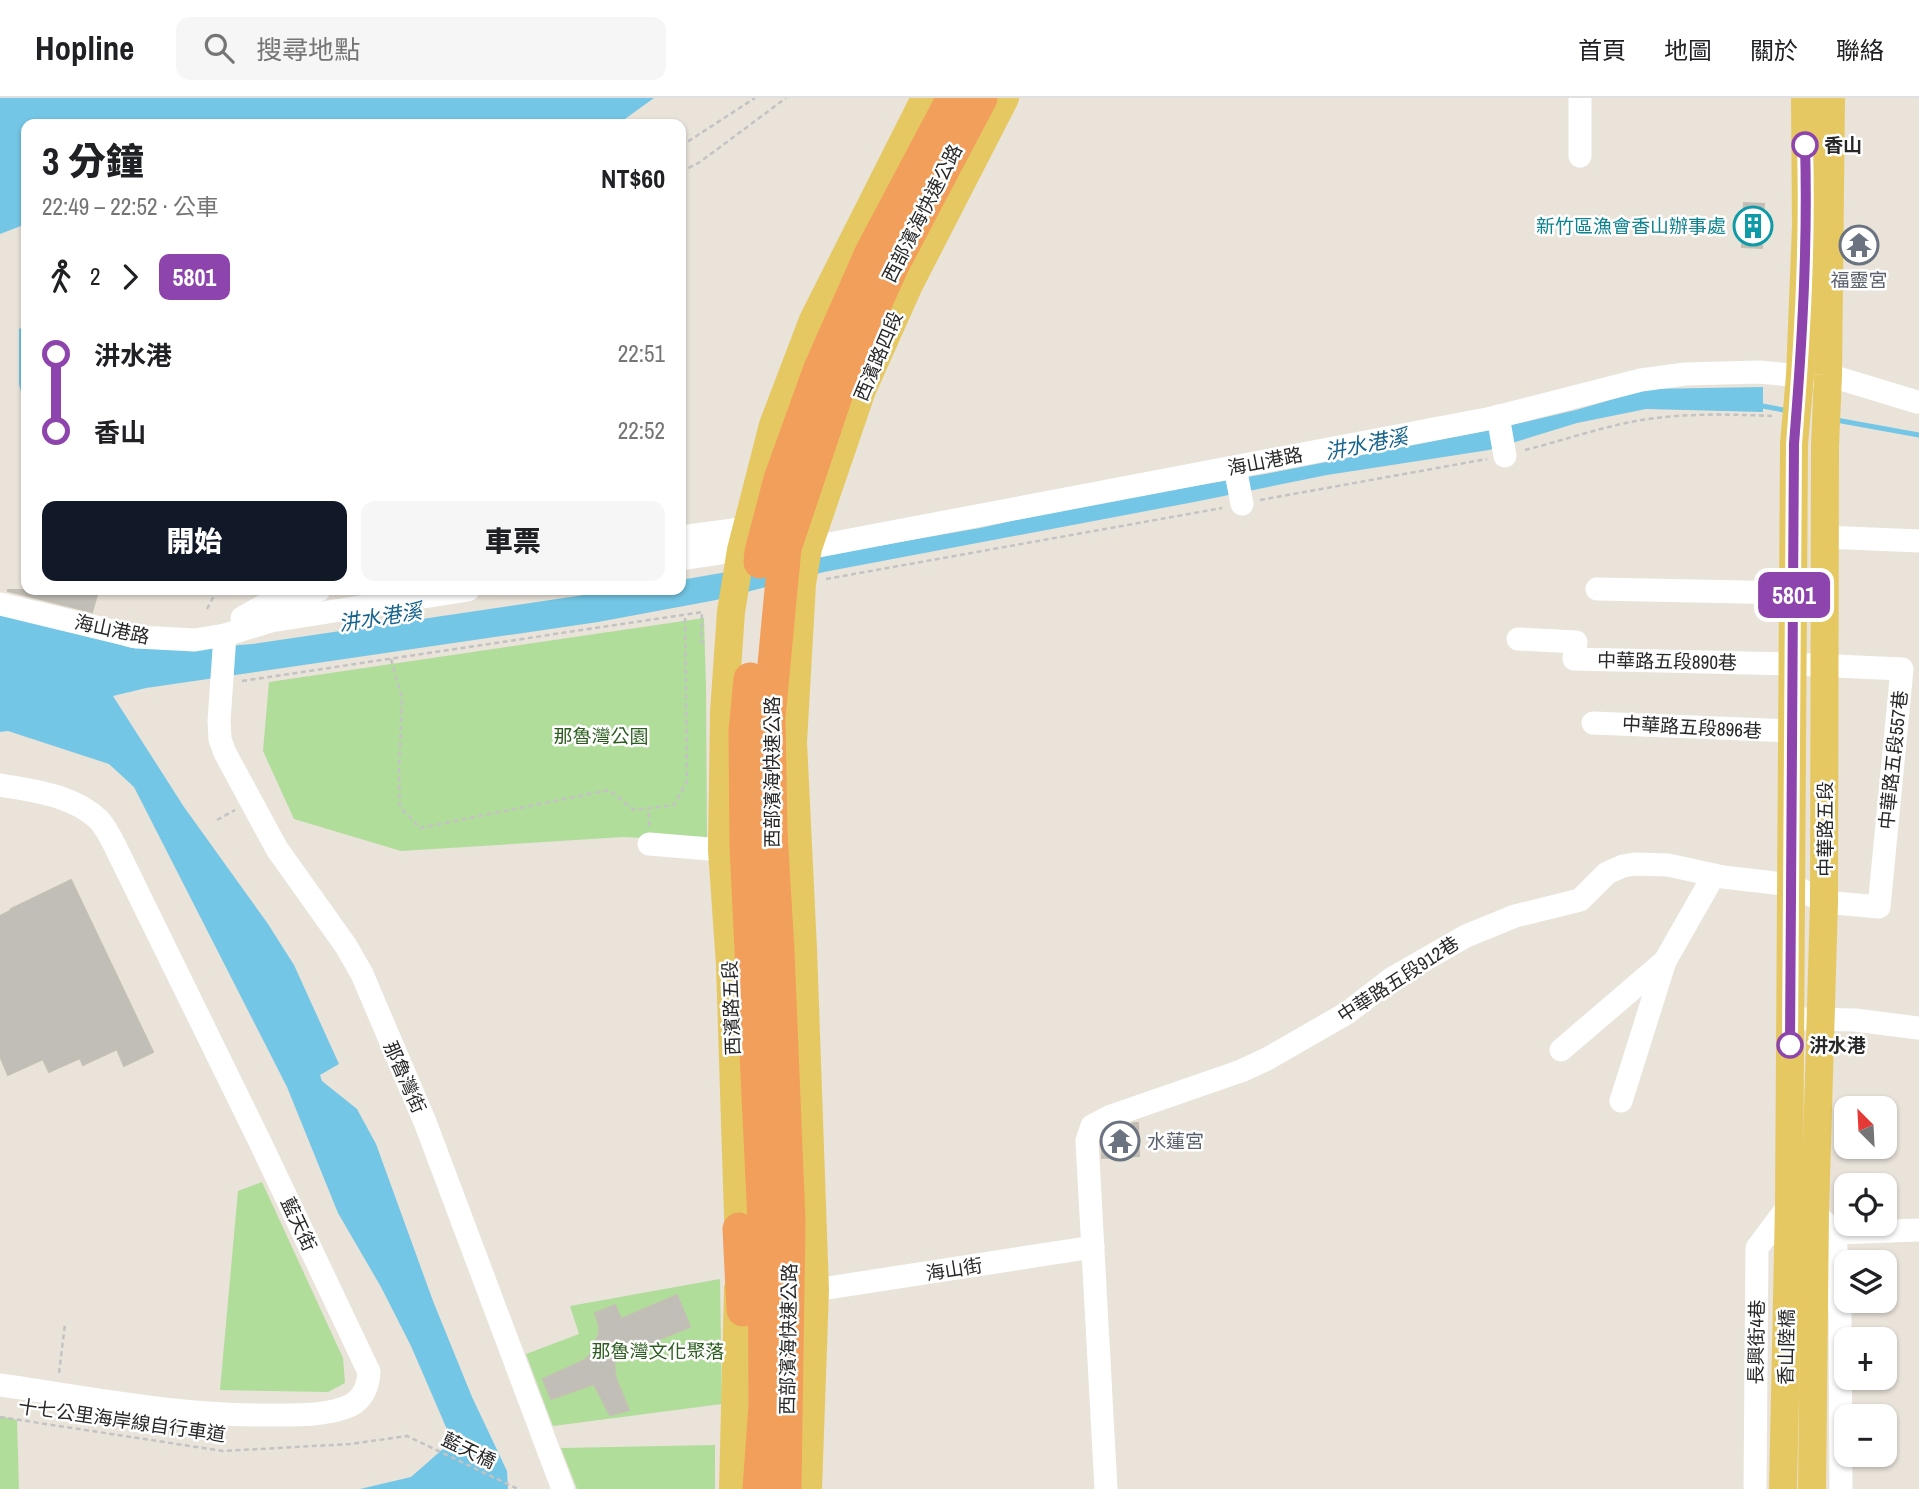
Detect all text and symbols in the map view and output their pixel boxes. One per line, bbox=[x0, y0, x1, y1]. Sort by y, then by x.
search box bbox=[176, 17, 666, 80]
text: Hopline bbox=[35, 26, 134, 70]
icon: search bbox=[200, 29, 238, 67]
text: 搜尋地點 bbox=[256, 32, 360, 67]
text: 首頁 bbox=[1578, 34, 1626, 66]
text: 地圖 bbox=[1664, 34, 1712, 66]
text: 關於 bbox=[1750, 34, 1798, 66]
text: 聯絡 bbox=[1836, 34, 1884, 66]
marker: 香山 bbox=[1792, 132, 1818, 158]
place label: 香山 bbox=[1824, 132, 1862, 158]
text: 3 分鐘 bbox=[42, 136, 144, 187]
street label: 西部濱海快速公路 bbox=[876, 139, 968, 287]
text: NT$60 bbox=[601, 161, 665, 196]
text: 22:49 – 22:52 · 公車 bbox=[42, 191, 219, 222]
building icon: 新竹區漁會香山辦事處 bbox=[1732, 205, 1774, 247]
place label: 新竹區漁會香山辦事處 bbox=[1536, 213, 1726, 239]
temple icon: 福靈宮 bbox=[1838, 224, 1880, 266]
icon: walk bbox=[42, 258, 80, 296]
icon: forward bbox=[111, 258, 149, 296]
text: 2 bbox=[90, 261, 101, 292]
text: 5801 bbox=[173, 261, 216, 293]
place label: 福靈宮 bbox=[1830, 267, 1888, 293]
street label: 西濱路四段 bbox=[847, 307, 909, 405]
text: 汫水港 bbox=[94, 338, 172, 373]
text: 22:51 bbox=[618, 338, 665, 369]
text: 香山 bbox=[94, 415, 146, 450]
text: 22:52 bbox=[618, 415, 665, 446]
water label: 汫水港溪 bbox=[1322, 421, 1413, 466]
street label: 海山港路 bbox=[1225, 441, 1305, 481]
button: 開始 bbox=[42, 501, 347, 581]
button: 車票 bbox=[361, 501, 665, 581]
line badge: 5801 bbox=[1745, 572, 1843, 618]
text: 5801 bbox=[1772, 579, 1816, 611]
water label: 汫水港溪 bbox=[336, 596, 427, 638]
street label: 海山港路 bbox=[72, 608, 152, 650]
street label: 中華路五段890巷 bbox=[1597, 647, 1737, 675]
street label: 中華路五段557巷 bbox=[1873, 689, 1913, 831]
street label: 西部濱海快速公路 bbox=[759, 696, 785, 848]
street label: 中華路五段896巷 bbox=[1621, 710, 1763, 744]
park label: 那魯灣公園 bbox=[553, 723, 649, 749]
street label: 中華路五段 bbox=[1812, 781, 1838, 877]
street label: 中華路五段912巷 bbox=[1332, 930, 1464, 1028]
street label: 西濱路五段 bbox=[716, 960, 746, 1056]
marker: 汫水港 bbox=[1777, 1032, 1803, 1058]
place label: 汫水港 bbox=[1809, 1032, 1866, 1058]
street label: 那魯灣街 bbox=[378, 1037, 432, 1117]
north arrow bbox=[1834, 1096, 1897, 1158]
map controls bbox=[1834, 1096, 1897, 1467]
temple icon: 水蓮宮 bbox=[1099, 1120, 1141, 1162]
place label: 水蓮宮 bbox=[1147, 1128, 1204, 1154]
button: locate bbox=[1834, 1173, 1897, 1236]
street label: 藍天街 bbox=[275, 1193, 323, 1255]
button: layers bbox=[1834, 1250, 1897, 1313]
street label: 海山街 bbox=[924, 1252, 984, 1286]
street label: 西部濱海快速公路 bbox=[774, 1263, 802, 1415]
street label: 長興街4巷 bbox=[1742, 1299, 1770, 1385]
street label: 香山陸橋 bbox=[1772, 1309, 1800, 1385]
button: + bbox=[1834, 1327, 1897, 1390]
park label: 那魯灣文化聚落 bbox=[591, 1338, 725, 1364]
street label: 十七公里海岸線自行車道 bbox=[17, 1393, 227, 1447]
button: − bbox=[1834, 1404, 1897, 1467]
street label: 藍天橋 bbox=[438, 1426, 500, 1474]

